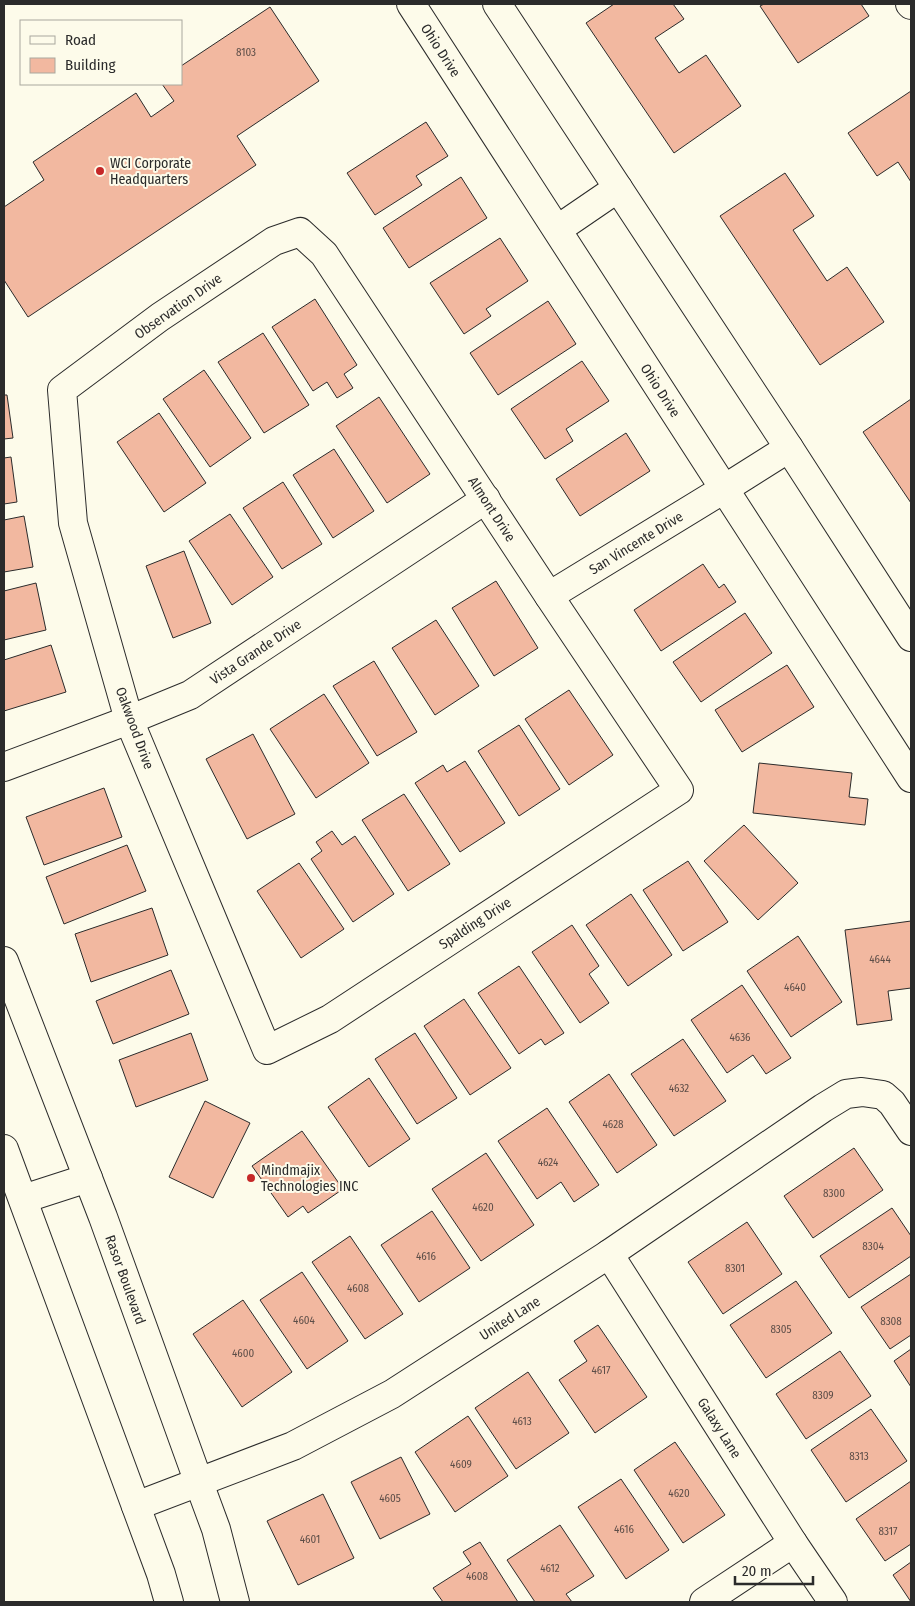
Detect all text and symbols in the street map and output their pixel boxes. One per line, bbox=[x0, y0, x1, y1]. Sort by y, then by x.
legend bbox=[20, 20, 182, 85]
street label: Ohio Drive bbox=[417, 21, 464, 80]
text: Road bbox=[65, 31, 96, 49]
house number: 8103 bbox=[236, 46, 256, 59]
text: Building bbox=[65, 56, 116, 74]
place label: WCI Corporate Headquarters bbox=[110, 155, 191, 188]
marker: WCI Corporate Headquarters bbox=[94, 165, 106, 177]
street label: Observation Drive bbox=[131, 270, 225, 343]
street label: Ohio Drive bbox=[637, 361, 684, 421]
street label: Almont Drive bbox=[464, 474, 519, 545]
street label: San Vincente Drive bbox=[586, 508, 686, 578]
street label: Vista Grande Drive bbox=[207, 616, 304, 688]
street label: Oakwood Drive bbox=[112, 685, 157, 772]
street label: Spalding Drive bbox=[436, 894, 515, 953]
house number: 4644 bbox=[869, 953, 891, 966]
house number: 4640 bbox=[784, 981, 806, 994]
house number: 4636 bbox=[729, 1031, 751, 1044]
house number: 4632 bbox=[669, 1082, 689, 1095]
house number: 4628 bbox=[602, 1118, 624, 1131]
house number: 4624 bbox=[538, 1156, 559, 1169]
place label: Mindmajix Technologies INC bbox=[261, 1162, 358, 1195]
marker: Mindmajix Technologies INC bbox=[245, 1172, 257, 1184]
house number: 8300 bbox=[823, 1187, 845, 1200]
house number: 4620 bbox=[472, 1201, 494, 1214]
street label: Rasor Boulevard bbox=[101, 1233, 149, 1327]
house number: 8304 bbox=[862, 1240, 884, 1253]
house number: 4616 bbox=[416, 1250, 437, 1263]
house number: 8301 bbox=[725, 1262, 745, 1275]
house number: 4608 bbox=[347, 1282, 370, 1295]
street label: United Lane bbox=[477, 1293, 543, 1344]
house number: 4604 bbox=[293, 1314, 316, 1327]
house number: 8308 bbox=[880, 1315, 902, 1328]
house number: 8305 bbox=[770, 1323, 792, 1336]
house number: 4600 bbox=[232, 1347, 254, 1360]
house number: 4617 bbox=[591, 1364, 611, 1377]
house number: 8309 bbox=[812, 1389, 834, 1402]
street label: Galaxy Lane bbox=[694, 1395, 745, 1461]
house number: 4613 bbox=[512, 1415, 532, 1428]
house number: 8313 bbox=[849, 1450, 869, 1463]
house number: 4609 bbox=[450, 1458, 472, 1471]
house number: 4620 bbox=[668, 1487, 690, 1500]
house number: 4605 bbox=[379, 1492, 401, 1505]
house number: 4616 bbox=[614, 1523, 635, 1536]
house number: 8317 bbox=[879, 1525, 898, 1538]
house number: 4601 bbox=[300, 1533, 320, 1546]
scale bar bbox=[735, 1554, 812, 1586]
house number: 4612 bbox=[540, 1562, 560, 1575]
text: 20 m bbox=[742, 1562, 772, 1580]
house number: 4608 bbox=[466, 1570, 489, 1583]

